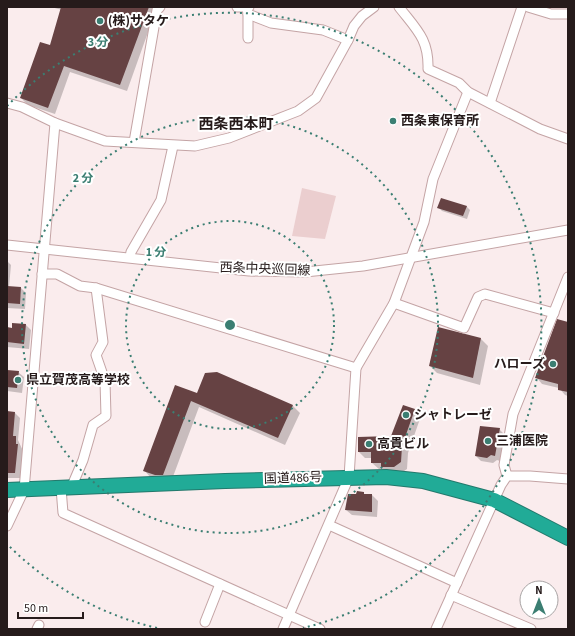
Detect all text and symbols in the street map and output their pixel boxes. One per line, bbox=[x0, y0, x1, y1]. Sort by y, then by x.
place label: (株)サタケ bbox=[108, 12, 169, 30]
marker: (株)サタケ bbox=[95, 16, 105, 26]
text: 3 分 bbox=[88, 34, 108, 51]
place label: 西条東保育所 bbox=[401, 112, 479, 130]
district label: 西条西本町 bbox=[198, 114, 274, 135]
marker: 西条東保育所 bbox=[388, 116, 398, 126]
text: 2 分 bbox=[73, 170, 93, 187]
text: 1 分 bbox=[146, 244, 166, 261]
street label: 西条中央巡回線 bbox=[219, 258, 311, 280]
centre of rings bbox=[223, 318, 237, 332]
place label: ハローズ bbox=[494, 355, 545, 373]
marker: ハローズ bbox=[548, 359, 558, 369]
place label: 県立賀茂高等学校 bbox=[26, 371, 130, 389]
marker: 県立賀茂高等学校 bbox=[13, 375, 23, 385]
place label: シャトレーゼ bbox=[414, 406, 492, 424]
marker: シャトレーゼ bbox=[401, 410, 411, 420]
place label: 三浦医院 bbox=[496, 432, 548, 450]
place label: 高貴ビル bbox=[377, 435, 429, 453]
marker: 三浦医院 bbox=[483, 436, 493, 446]
marker: 高貴ビル bbox=[364, 439, 374, 449]
street label: 国道486号 bbox=[264, 468, 322, 488]
north arrow bbox=[519, 580, 559, 620]
text: N bbox=[535, 583, 543, 598]
scale bar bbox=[18, 594, 83, 620]
text: 50 m bbox=[24, 600, 48, 617]

